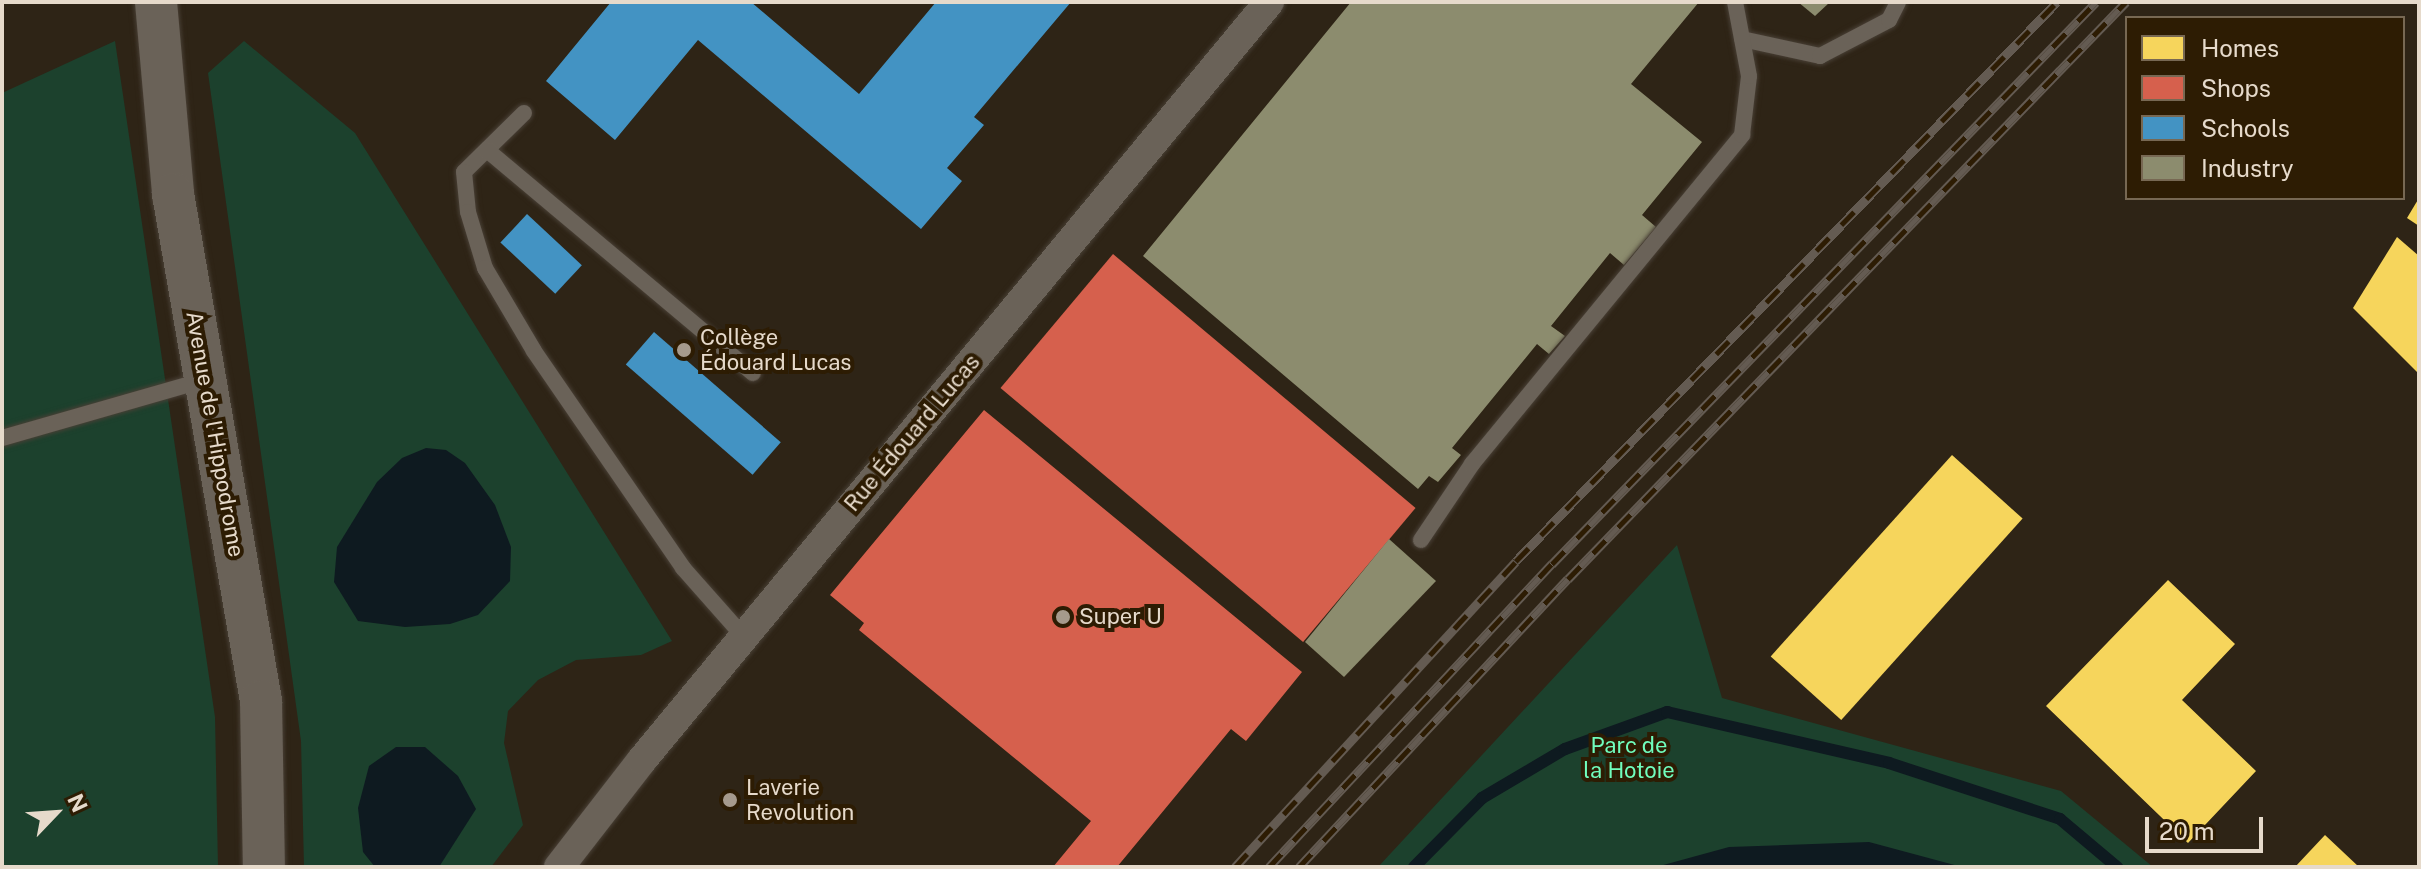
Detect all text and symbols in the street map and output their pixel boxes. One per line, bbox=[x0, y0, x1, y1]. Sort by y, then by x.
legend bbox=[2125, 16, 2405, 200]
text: Homes bbox=[2201, 34, 2279, 62]
text: Shops bbox=[2201, 74, 2271, 102]
text: Schools bbox=[2201, 114, 2290, 142]
text: Industry bbox=[2201, 154, 2294, 182]
street label: Avenue de l'Hippodrome bbox=[180, 309, 250, 559]
place label: Collège Édouard Lucas bbox=[700, 324, 851, 376]
marker: Collège Édouard Lucas bbox=[675, 341, 693, 359]
street label: Rue Édouard Lucas bbox=[839, 349, 985, 517]
place label: Super U bbox=[1079, 604, 1162, 630]
marker: Super U bbox=[1054, 608, 1072, 626]
park label: Parc de la Hotoie bbox=[1583, 732, 1675, 784]
north arrow bbox=[16, 773, 96, 853]
place label: Laverie Revolution bbox=[746, 774, 854, 826]
text: N bbox=[62, 790, 93, 816]
marker: Laverie Revolution bbox=[721, 791, 739, 809]
scale bar bbox=[2149, 801, 2267, 851]
text: 20 m bbox=[2159, 817, 2215, 845]

